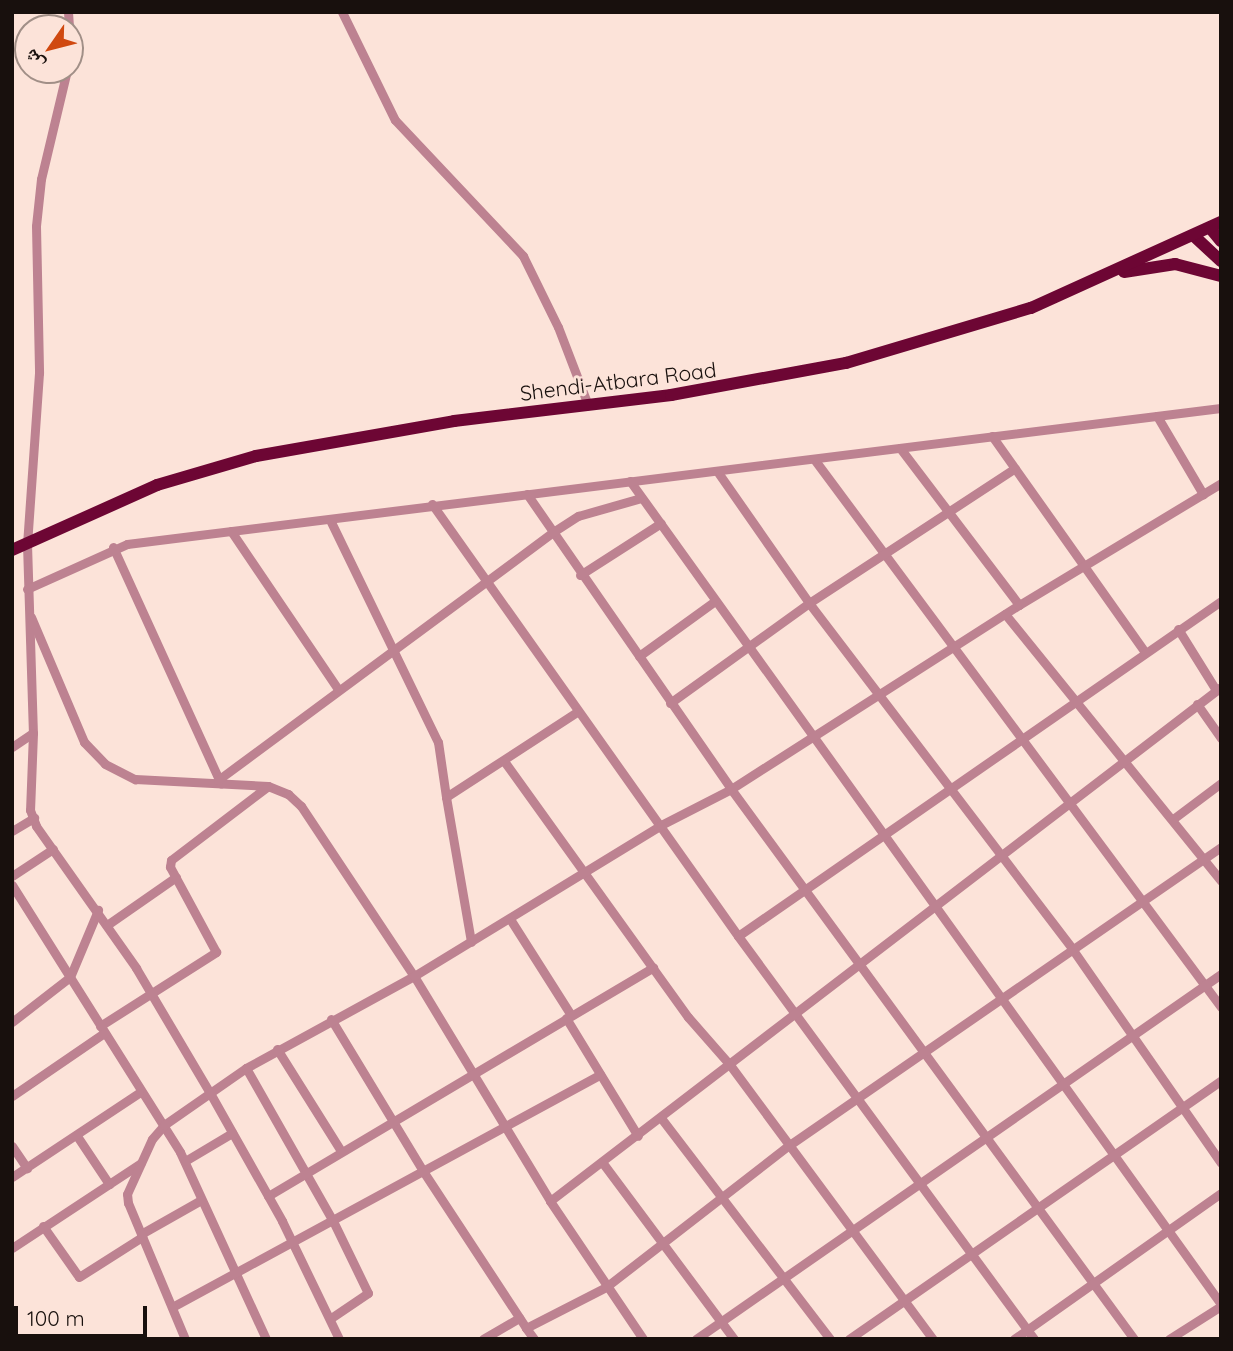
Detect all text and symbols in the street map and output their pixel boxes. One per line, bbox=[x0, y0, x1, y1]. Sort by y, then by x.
north arrow bbox=[14, 14, 84, 84]
text: ش bbox=[18, 45, 49, 75]
street label: Shendi-Atbara Road bbox=[518, 356, 718, 406]
scale bar bbox=[18, 1292, 150, 1336]
text: 100 m bbox=[27, 1305, 85, 1331]

